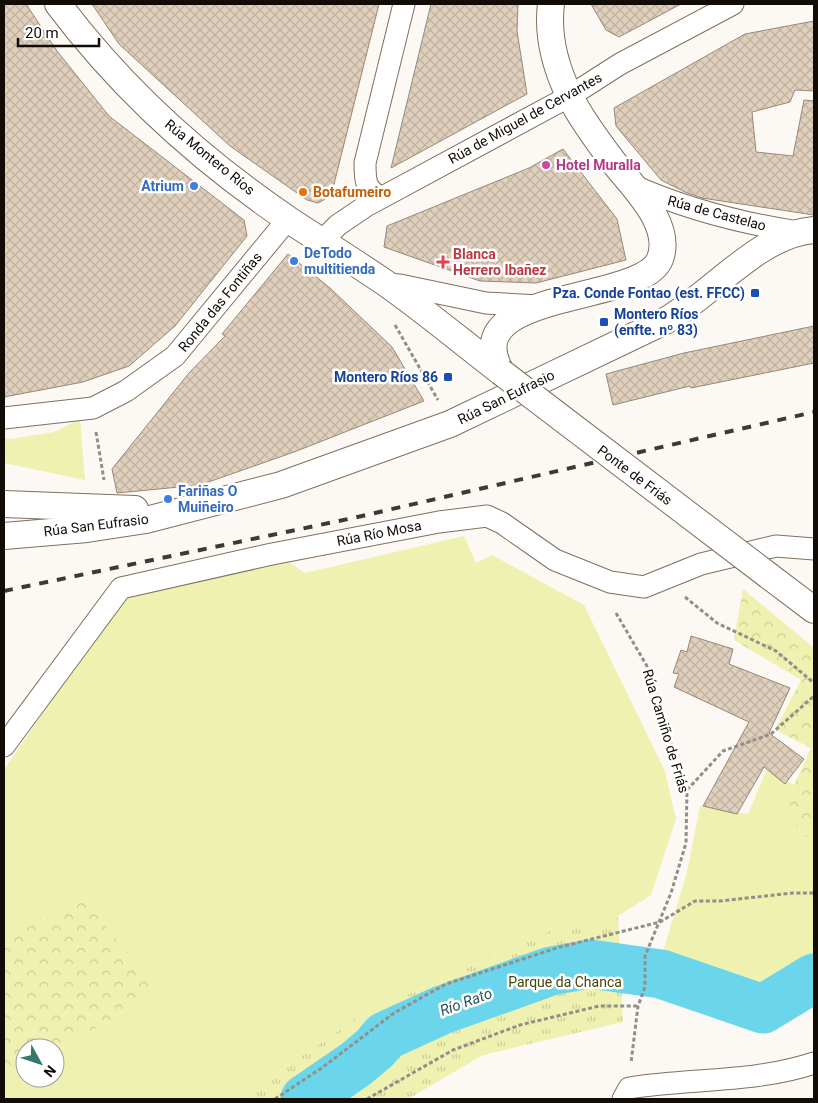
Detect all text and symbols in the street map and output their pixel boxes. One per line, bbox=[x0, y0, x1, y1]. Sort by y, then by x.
scale bar bbox=[18, 15, 99, 47]
text: 20 m bbox=[25, 24, 59, 42]
street label: Rúa de Miguel de Cervantes bbox=[445, 69, 605, 167]
street label: Rúa Montero Ríos bbox=[162, 116, 258, 198]
place label: Hotel Muralla bbox=[556, 157, 641, 173]
marker: Hotel Muralla bbox=[540, 159, 552, 171]
place label: Atrium bbox=[141, 178, 184, 194]
marker: Atrium bbox=[188, 180, 200, 192]
place label: Botafumeiro bbox=[313, 184, 391, 200]
marker: Botafumeiro bbox=[297, 186, 309, 198]
street label: Rúa de Castelao bbox=[666, 192, 768, 234]
place label: DeTodo multitienda bbox=[304, 245, 376, 277]
place label: Blanca Herrero Ibañez bbox=[453, 246, 546, 278]
street label: Ronda das Fontiñas bbox=[175, 249, 265, 355]
marker: DeTodo multitienda bbox=[288, 255, 300, 267]
marker: Blanca Herrero Ibañez bbox=[437, 256, 449, 268]
place label: Pza. Conde Fontao (est. FFCC) bbox=[553, 285, 745, 302]
marker: Pza. Conde Fontao (est. FFCC) bbox=[749, 287, 761, 299]
place label: Montero Ríos (enfte. nº 83) bbox=[614, 306, 699, 339]
marker: Montero Ríos (enfte. nº 83) bbox=[598, 316, 610, 328]
street label: Rúa San Eufrasio bbox=[455, 367, 557, 427]
place label: Montero Ríos 86 bbox=[334, 369, 438, 385]
marker: Montero Ríos 86 bbox=[442, 371, 454, 383]
street label: Ponte de Friás bbox=[595, 442, 675, 508]
place label: Fariñas O Muiñeiro bbox=[178, 483, 238, 515]
marker: Fariñas O Muiñeiro bbox=[162, 493, 174, 505]
street label: Rúa San Eufrasio bbox=[43, 511, 149, 539]
street label: Rúa Río Mosa bbox=[335, 517, 423, 549]
street label: Rúa Camiño de Friás bbox=[640, 667, 692, 795]
park label: Parque da Chanca bbox=[508, 974, 622, 990]
water label: Río Rato bbox=[437, 984, 495, 1020]
north arrow bbox=[15, 1038, 65, 1088]
text: N bbox=[41, 1062, 59, 1080]

